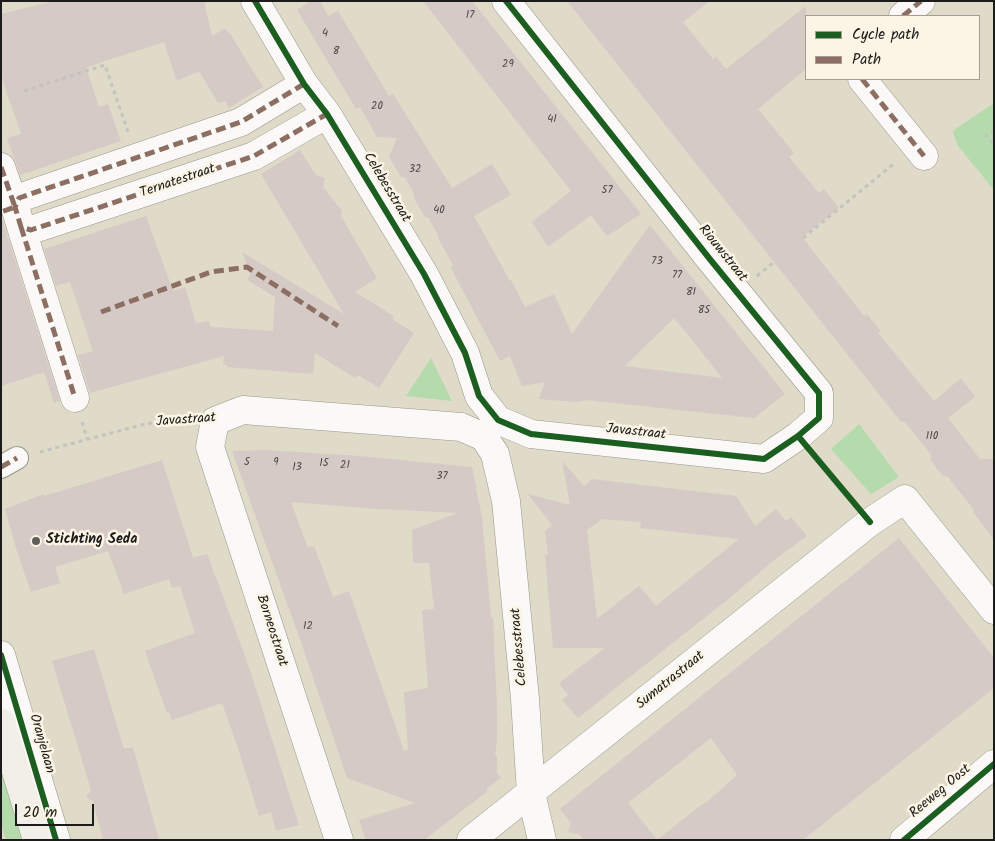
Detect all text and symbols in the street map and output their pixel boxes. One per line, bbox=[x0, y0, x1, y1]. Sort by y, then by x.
house number: 17 bbox=[466, 9, 474, 23]
legend bbox=[805, 15, 980, 80]
text: Cycle path bbox=[852, 23, 919, 47]
house number: 4 bbox=[322, 27, 328, 41]
house number: 8 bbox=[333, 45, 339, 59]
text: Path bbox=[852, 48, 881, 72]
house number: 29 bbox=[502, 58, 514, 72]
house number: 20 bbox=[371, 100, 383, 114]
house number: 41 bbox=[547, 113, 557, 127]
street label: Celebesstraat bbox=[359, 150, 413, 226]
street label: Ternatestraat bbox=[138, 161, 218, 203]
house number: 32 bbox=[409, 163, 421, 177]
house number: 57 bbox=[602, 184, 612, 198]
house number: 40 bbox=[433, 204, 445, 218]
street label: Riouwstraat bbox=[694, 222, 750, 286]
house number: 73 bbox=[651, 255, 663, 269]
house number: 77 bbox=[672, 269, 682, 283]
house number: 81 bbox=[686, 286, 696, 300]
house number: 85 bbox=[698, 304, 710, 318]
street label: Javastraat bbox=[155, 411, 217, 431]
street label: Javastraat bbox=[605, 422, 667, 444]
house number: 110 bbox=[926, 430, 938, 444]
house number: 5 bbox=[244, 456, 250, 470]
house number: 9 bbox=[273, 456, 279, 470]
house number: 15 bbox=[319, 457, 329, 471]
house number: 21 bbox=[340, 459, 350, 473]
house number: 13 bbox=[292, 461, 302, 475]
house number: 37 bbox=[436, 470, 448, 484]
place label: Stichting Seda bbox=[46, 533, 137, 549]
marker: Stichting Seda bbox=[30, 535, 42, 547]
street label: Borneostraat bbox=[251, 593, 291, 669]
street label: Celebesstraat bbox=[508, 607, 532, 687]
house number: 12 bbox=[303, 620, 313, 634]
street label: Sumatrastraat bbox=[633, 648, 709, 714]
street label: Oranjelaan bbox=[25, 712, 57, 776]
street label: Reeweg Oost bbox=[907, 761, 975, 823]
scale bar bbox=[18, 794, 96, 826]
text: 20 m bbox=[23, 801, 57, 825]

